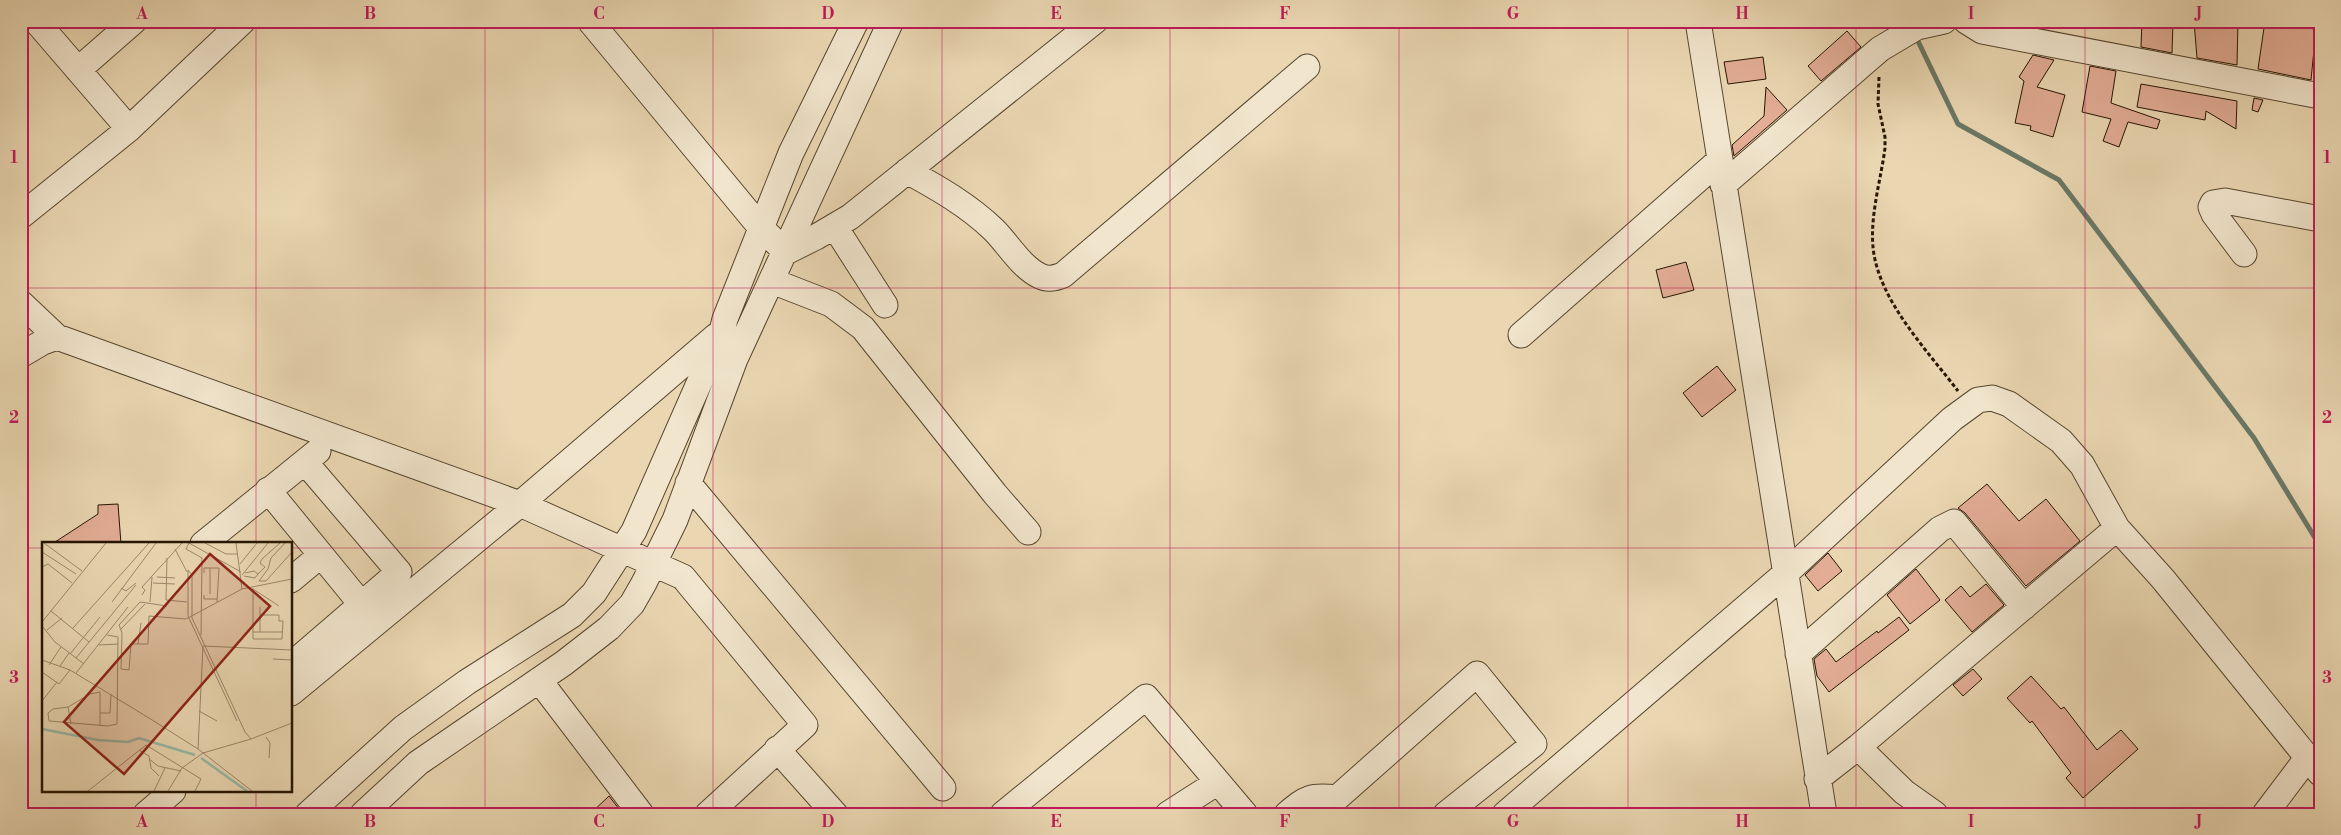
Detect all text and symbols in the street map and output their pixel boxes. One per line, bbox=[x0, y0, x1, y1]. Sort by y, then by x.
text: A bbox=[135, 4, 148, 24]
text: B bbox=[364, 4, 376, 24]
text: C bbox=[593, 4, 605, 24]
text: D bbox=[822, 4, 835, 24]
text: E bbox=[1050, 4, 1062, 24]
text: F bbox=[1279, 4, 1291, 24]
text: G bbox=[1507, 4, 1520, 24]
text: H bbox=[1735, 4, 1749, 24]
text: I bbox=[1968, 4, 1974, 24]
text: J bbox=[2194, 4, 2202, 24]
text: 1 bbox=[10, 148, 18, 168]
text: 1 bbox=[2323, 148, 2331, 168]
text: 2 bbox=[9, 408, 19, 428]
text: 2 bbox=[2322, 408, 2332, 428]
inset map bbox=[42, 542, 292, 792]
text: 3 bbox=[9, 668, 19, 688]
text: 3 bbox=[2322, 668, 2332, 688]
text: A bbox=[135, 812, 148, 832]
text: B bbox=[364, 812, 376, 832]
text: C bbox=[593, 812, 605, 832]
text: D bbox=[822, 812, 835, 832]
text: E bbox=[1050, 812, 1062, 832]
text: F bbox=[1279, 812, 1291, 832]
text: G bbox=[1507, 812, 1520, 832]
text: H bbox=[1735, 812, 1749, 832]
text: I bbox=[1968, 812, 1974, 832]
text: J bbox=[2194, 812, 2202, 832]

